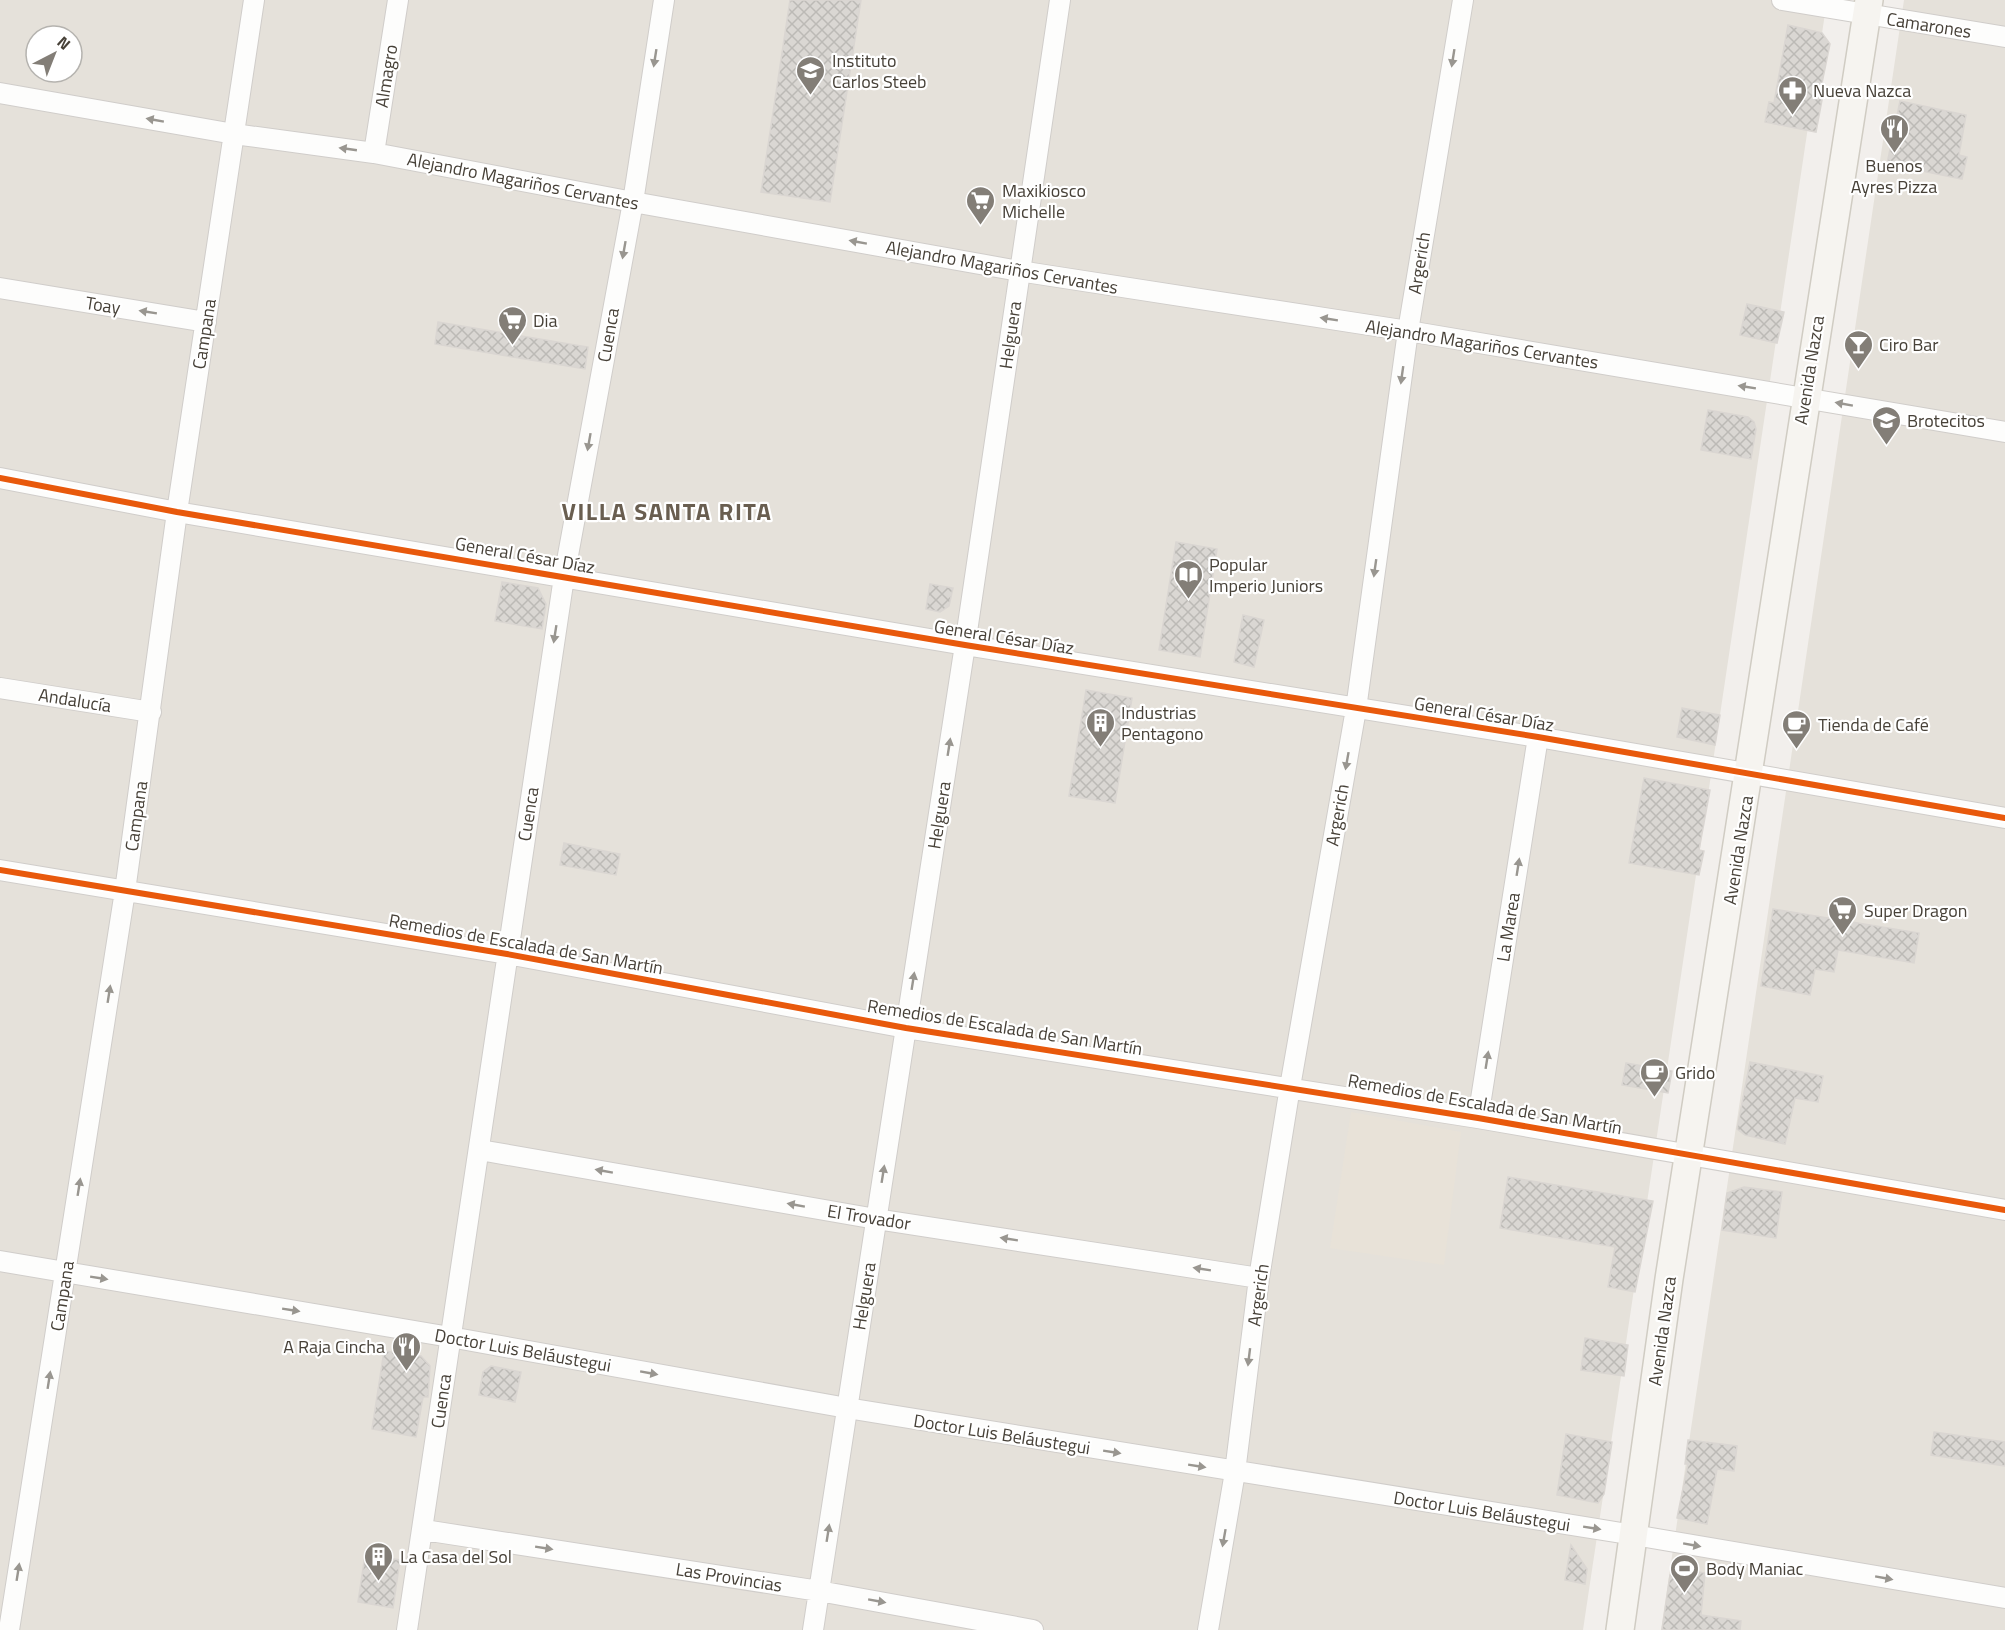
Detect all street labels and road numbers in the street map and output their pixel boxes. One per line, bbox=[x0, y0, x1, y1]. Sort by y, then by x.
street label: Camarones bbox=[1885, 5, 1973, 45]
street label: Almagro bbox=[368, 42, 404, 110]
street label: Alejandro Magariños Cervantes bbox=[405, 145, 641, 217]
street label: Argerich bbox=[1401, 230, 1437, 296]
street label: Alejandro Magariños Cervantes bbox=[884, 233, 1120, 301]
street label: Toay bbox=[84, 289, 123, 321]
street label: Campana bbox=[185, 297, 223, 371]
street label: Helguera bbox=[992, 299, 1028, 371]
street label: Cuenca bbox=[590, 306, 626, 364]
street label: Alejandro Magariños Cervantes bbox=[1364, 312, 1600, 376]
street label: Avenida Nazca bbox=[1787, 313, 1831, 427]
street label: General César Díaz bbox=[453, 529, 597, 581]
street label: General César Díaz bbox=[932, 613, 1076, 661]
street label: Andalucía bbox=[37, 681, 113, 719]
street label: General César Díaz bbox=[1412, 690, 1556, 738]
street label: Campana bbox=[118, 779, 154, 853]
street label: Helguera bbox=[920, 779, 958, 851]
street label: Argerich bbox=[1318, 782, 1356, 848]
street label: Cuenca bbox=[510, 785, 546, 843]
street label: Avenida Nazca bbox=[1716, 793, 1760, 907]
street label: La Marea bbox=[1489, 890, 1527, 964]
street label: Remedios de Escalada de San Martín bbox=[387, 907, 665, 981]
street label: Remedios de Escalada de San Martín bbox=[866, 992, 1144, 1062]
street label: Remedios de Escalada de San Martín bbox=[1346, 1067, 1624, 1141]
street label: El Trovador bbox=[825, 1197, 913, 1237]
street label: Campana bbox=[43, 1259, 81, 1333]
street label: Helguera bbox=[845, 1260, 883, 1332]
street label: Argerich bbox=[1240, 1262, 1276, 1328]
street label: Avenida Nazca bbox=[1641, 1275, 1683, 1387]
street label: Doctor Luis Beláustegui bbox=[433, 1321, 613, 1379]
street label: Cuenca bbox=[424, 1372, 458, 1430]
street label: Doctor Luis Beláustegui bbox=[912, 1407, 1092, 1461]
street label: Doctor Luis Beláustegui bbox=[1392, 1484, 1572, 1538]
street label: Las Provincias bbox=[674, 1555, 784, 1599]

